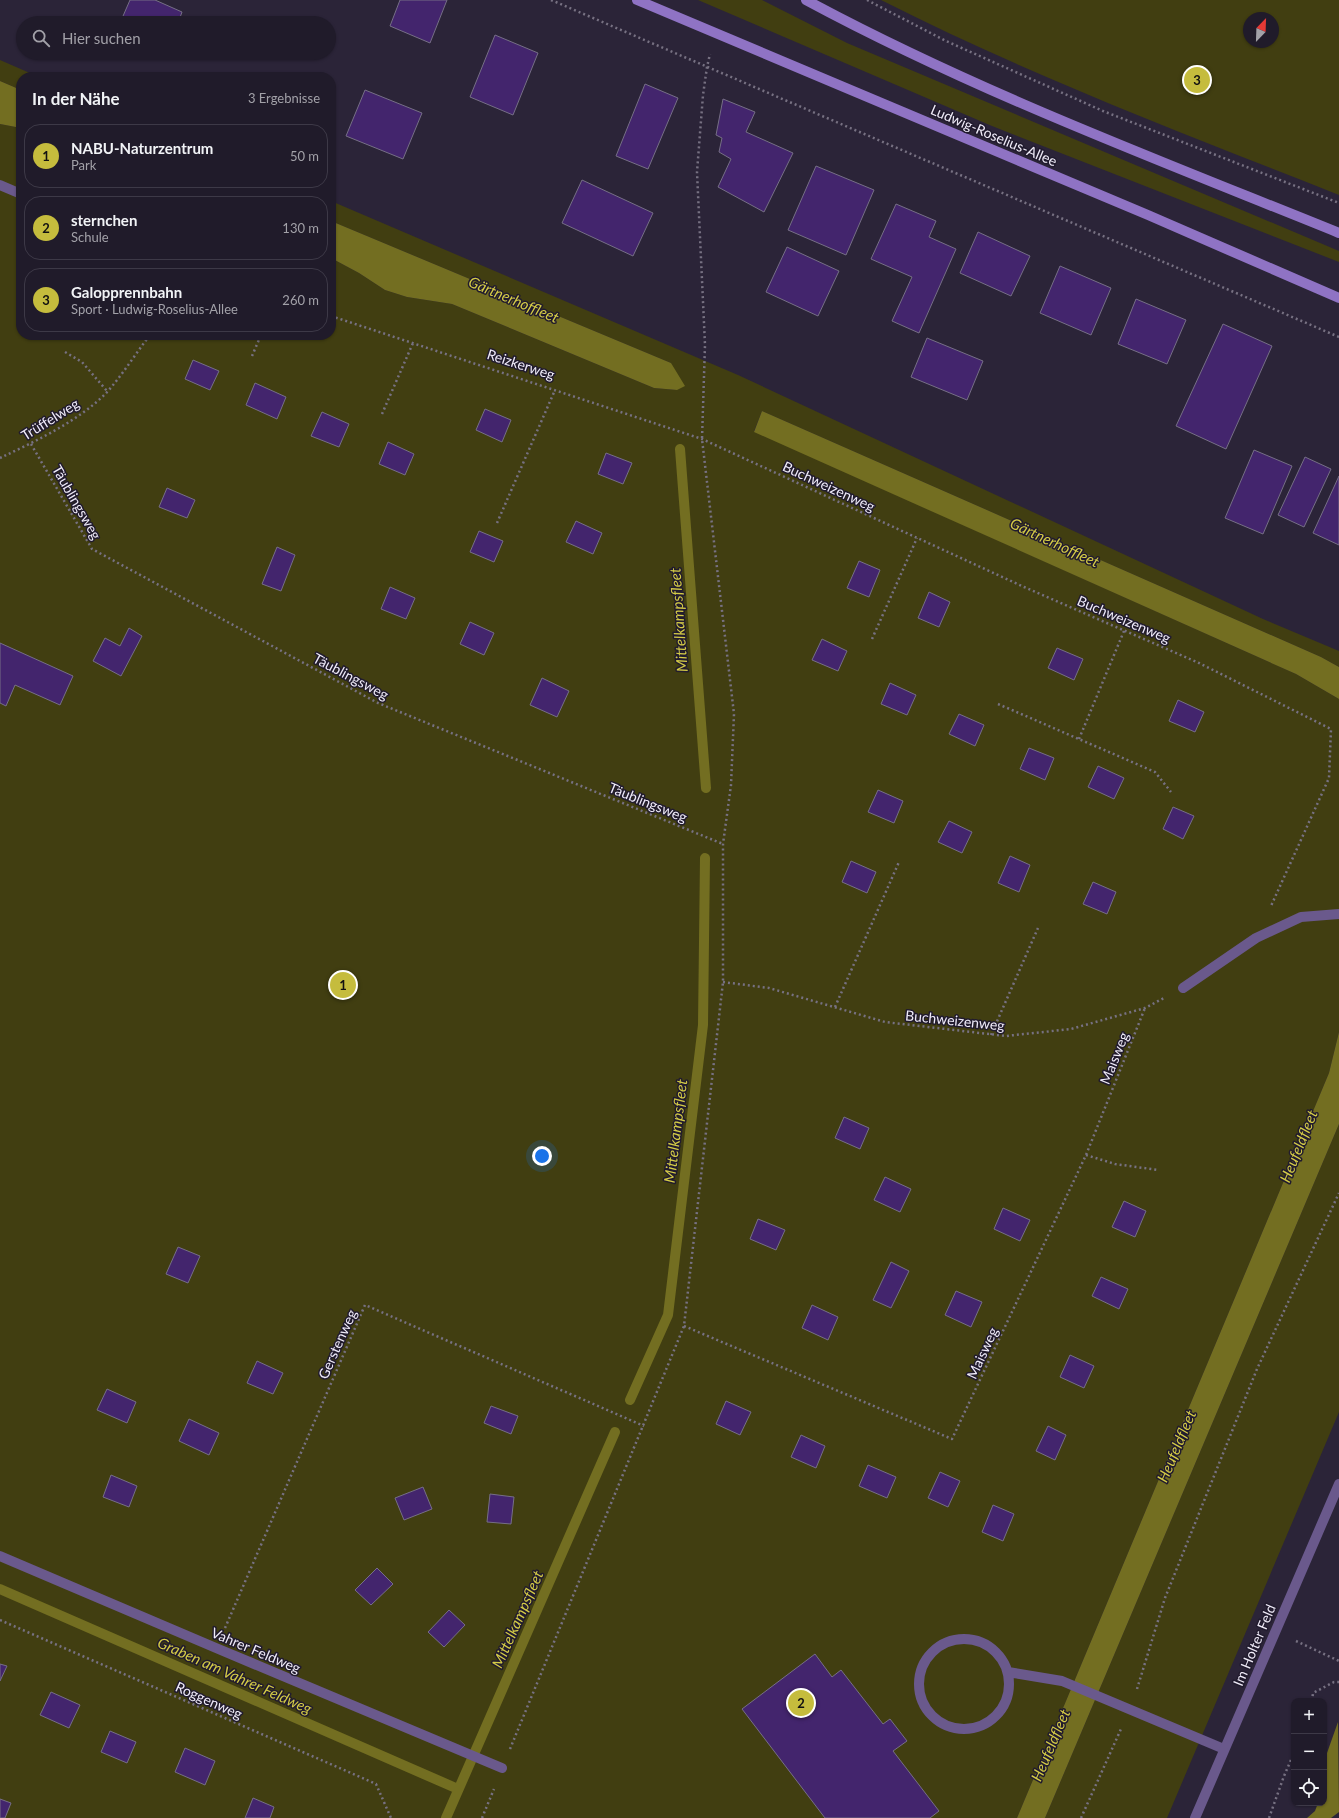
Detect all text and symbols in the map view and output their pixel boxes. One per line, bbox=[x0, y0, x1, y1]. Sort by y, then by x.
north arrow bbox=[1243, 12, 1279, 48]
search box bbox=[16, 16, 336, 60]
icon: search bbox=[30, 27, 52, 49]
text: Hier suchen bbox=[62, 29, 141, 47]
pin: 3 bbox=[1184, 65, 1210, 95]
text: In der Nähe bbox=[32, 88, 120, 109]
text: 3 Ergebnisse bbox=[248, 90, 320, 106]
street label: Ludwig-Roselius-Allee bbox=[928, 101, 1060, 169]
text: NABU-Naturzentrum bbox=[71, 139, 213, 157]
text: 1 bbox=[42, 148, 50, 164]
text: 50 m bbox=[290, 148, 319, 164]
text: Park bbox=[71, 157, 96, 173]
text: sternchen bbox=[71, 211, 137, 229]
text: 2 bbox=[42, 220, 50, 236]
text: 130 m bbox=[282, 220, 319, 236]
text: Schule bbox=[71, 229, 109, 245]
water label: Gärtnerhoffleet bbox=[466, 272, 562, 326]
text: Galopprennbahn bbox=[71, 283, 182, 301]
text: 3 bbox=[42, 292, 50, 308]
text: 260 m bbox=[282, 292, 319, 308]
text: Sport · Ludwig-Roselius-Allee bbox=[71, 301, 238, 317]
street label: Reizkerweg bbox=[485, 345, 557, 383]
street label: Trüffelweg bbox=[18, 395, 82, 443]
street label: Buchweizenweg bbox=[780, 457, 878, 515]
street label: Täublingsweg bbox=[49, 462, 105, 542]
water label: Gärtnerhoffleet bbox=[1008, 514, 1103, 571]
water label: Mittelkampsfleet bbox=[665, 567, 691, 673]
street label: Buchweizenweg bbox=[1075, 592, 1173, 646]
street label: Täublingsweg bbox=[310, 649, 392, 703]
street label: Täublingsweg bbox=[606, 779, 690, 825]
pin: 1 bbox=[330, 970, 356, 1000]
street label: Buchweizenweg bbox=[905, 1006, 1005, 1034]
street label: Maisweg bbox=[1096, 1029, 1132, 1087]
water label: Mittelkampsfleet bbox=[660, 1077, 690, 1184]
water label: Heufeldfleet bbox=[1275, 1107, 1321, 1185]
your location bbox=[532, 1146, 552, 1166]
street label: Gerstenweg bbox=[314, 1307, 360, 1381]
street label: Maisweg bbox=[963, 1325, 1001, 1381]
water label: Heufeldfleet bbox=[1153, 1407, 1199, 1485]
water label: Mittelkampsfleet bbox=[488, 1567, 547, 1670]
street label: Im Holter Feld bbox=[1229, 1602, 1279, 1688]
street label: Vahrer Feldweg bbox=[209, 1624, 303, 1676]
water label: Graben am Vahrer Feldweg bbox=[155, 1633, 316, 1717]
street label: Roggenweg bbox=[173, 1678, 245, 1722]
pin: 2 bbox=[788, 1688, 814, 1718]
map controls bbox=[1291, 1698, 1327, 1806]
button: + bbox=[1291, 1698, 1327, 1734]
water label: Heufeldfleet bbox=[1027, 1706, 1073, 1784]
button: − bbox=[1291, 1734, 1327, 1770]
button: locate bbox=[1291, 1770, 1327, 1806]

